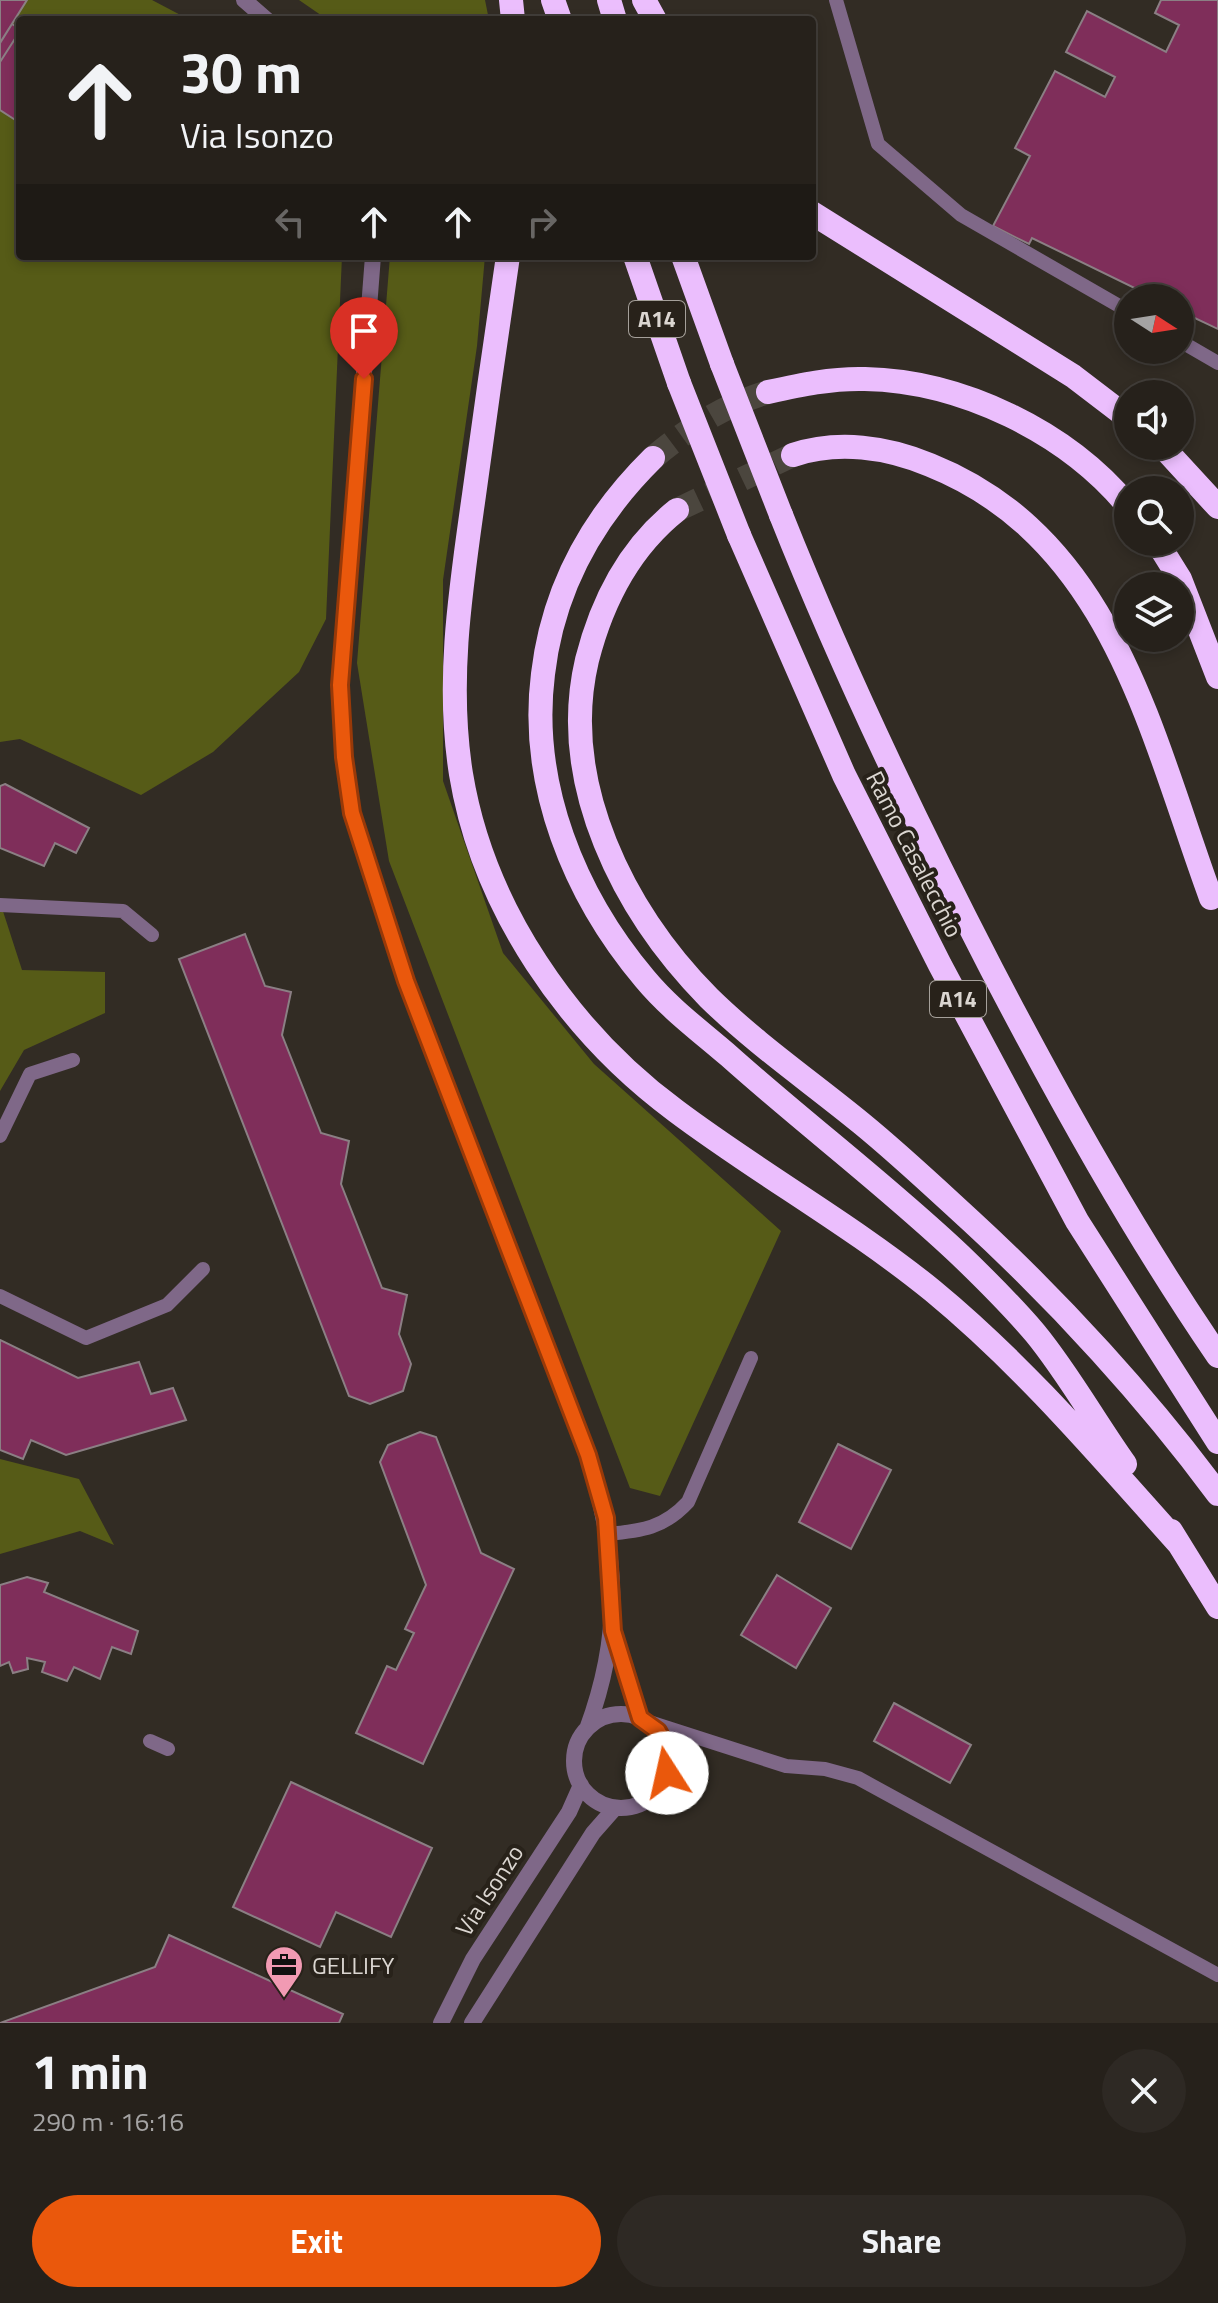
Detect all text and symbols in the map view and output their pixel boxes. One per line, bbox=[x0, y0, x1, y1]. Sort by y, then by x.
text: 30 m bbox=[180, 30, 302, 115]
icon: ahead bbox=[48, 48, 152, 152]
text: Via Isonzo bbox=[180, 107, 334, 162]
icon: left bbox=[268, 200, 312, 244]
icon: ahead bbox=[352, 200, 396, 244]
icon: ahead bbox=[436, 200, 480, 244]
icon: right bbox=[520, 200, 564, 244]
north arrow bbox=[1114, 284, 1194, 364]
map controls bbox=[1114, 284, 1194, 652]
pin bbox=[330, 297, 398, 379]
road number: A14 bbox=[629, 301, 685, 337]
icon: arrive bbox=[342, 309, 386, 353]
button: sound bbox=[1114, 380, 1194, 460]
button: search bbox=[1114, 476, 1194, 556]
button: layers bbox=[1114, 572, 1194, 652]
street label: Ramo Casalecchio bbox=[858, 765, 972, 943]
road number: A14 bbox=[930, 981, 986, 1017]
position arrow bbox=[625, 1731, 709, 1815]
street label: Via Isonzo bbox=[446, 1837, 532, 1943]
office icon: GELLIFY bbox=[263, 1944, 305, 1999]
place label: GELLIFY bbox=[312, 1947, 395, 1983]
text: 1 min bbox=[32, 2035, 149, 2108]
button: close bbox=[1102, 2049, 1186, 2133]
text: 290 m · 16:16 bbox=[32, 2102, 184, 2141]
button: Exit bbox=[32, 2195, 601, 2287]
button: Share bbox=[617, 2195, 1186, 2287]

